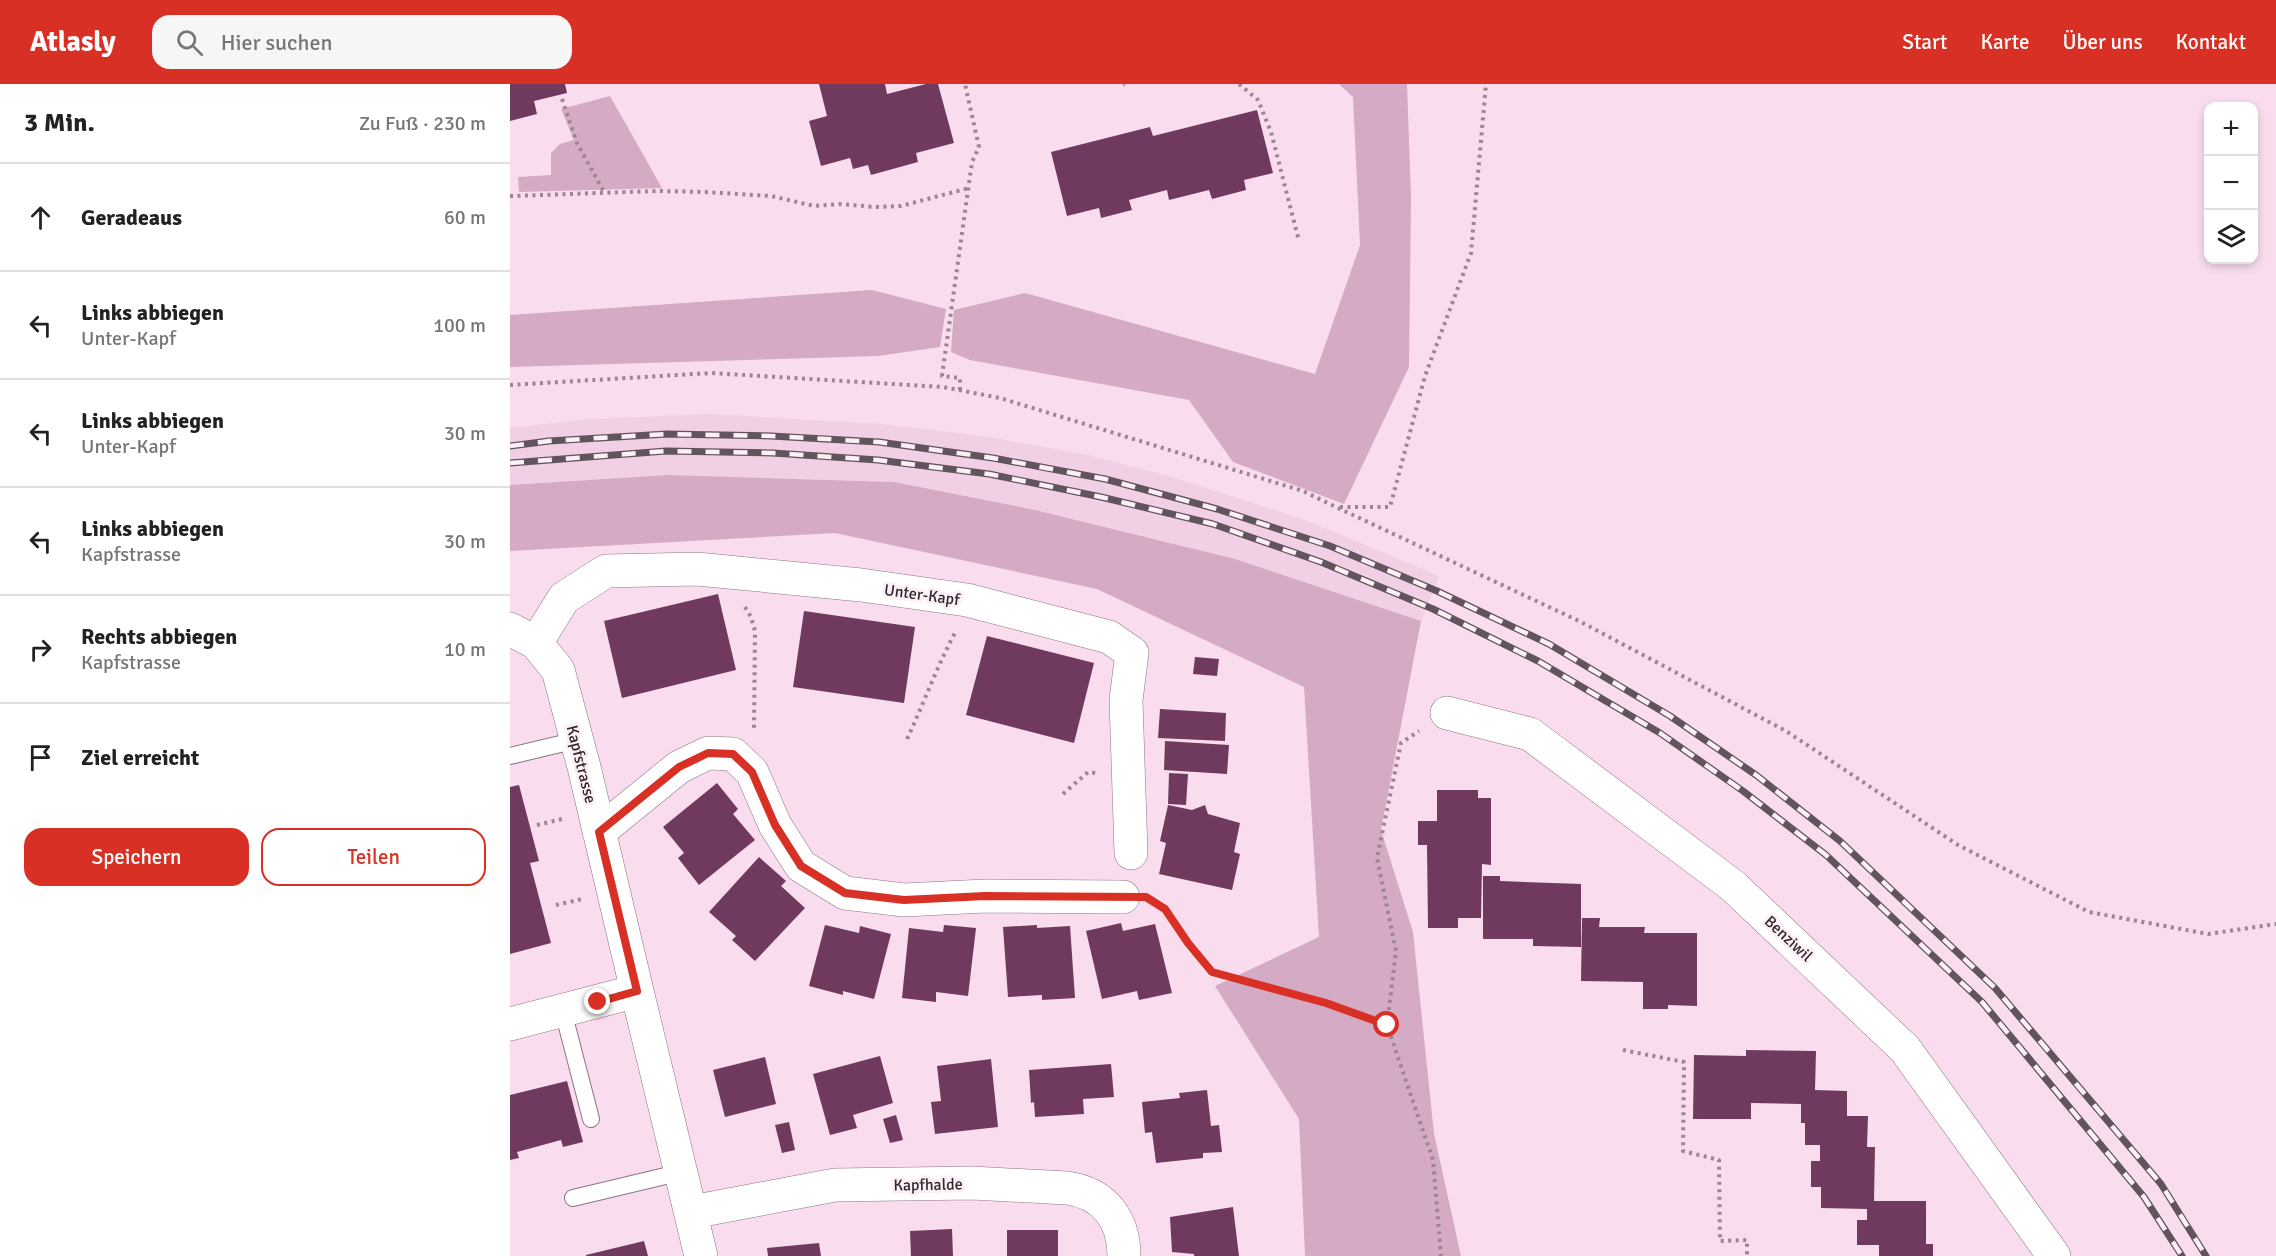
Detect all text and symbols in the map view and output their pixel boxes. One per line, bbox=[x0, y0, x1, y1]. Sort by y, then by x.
search box bbox=[152, 15, 572, 69]
text: Atlasly bbox=[30, 25, 116, 59]
icon: search bbox=[173, 26, 206, 59]
text: Hier suchen bbox=[221, 29, 332, 56]
text: Start bbox=[1902, 29, 1947, 55]
text: Karte bbox=[1980, 29, 2029, 55]
text: Über uns bbox=[2062, 29, 2143, 55]
text: Kontakt bbox=[2176, 29, 2246, 55]
map controls bbox=[2204, 102, 2258, 264]
button: + bbox=[2204, 102, 2258, 156]
text: 3 Min. bbox=[24, 107, 95, 139]
text: Zu Fuß · 230 m bbox=[359, 111, 486, 136]
button: − bbox=[2204, 156, 2258, 210]
icon: ahead bbox=[24, 201, 57, 234]
text: Geradeaus bbox=[81, 204, 182, 231]
text: 60 m bbox=[444, 205, 486, 230]
button: layers bbox=[2204, 210, 2258, 264]
text: Links abbiegen bbox=[81, 299, 224, 326]
icon: left bbox=[24, 309, 57, 342]
text: 100 m bbox=[433, 313, 486, 338]
text: Unter-Kapf bbox=[81, 326, 176, 351]
text: Links abbiegen bbox=[81, 407, 224, 434]
icon: left bbox=[24, 417, 57, 450]
text: 30 m bbox=[444, 421, 486, 446]
text: Unter-Kapf bbox=[81, 434, 176, 459]
text: Links abbiegen bbox=[81, 515, 224, 542]
icon: left bbox=[24, 525, 57, 558]
text: 30 m bbox=[444, 529, 486, 554]
text: Kapfstrasse bbox=[81, 542, 181, 567]
street label: Unter-Kapf bbox=[883, 580, 961, 610]
text: Rechts abbiegen bbox=[81, 623, 237, 650]
icon: right bbox=[24, 633, 57, 666]
text: 10 m bbox=[444, 637, 486, 662]
text: Kapfstrasse bbox=[81, 650, 181, 675]
street label: Kapfstrasse bbox=[562, 723, 600, 805]
icon: arrive bbox=[24, 741, 57, 774]
text: Ziel erreicht bbox=[81, 744, 199, 771]
button: Speichern bbox=[24, 828, 249, 886]
button: Teilen bbox=[261, 828, 486, 886]
street label: Benziwil bbox=[1760, 911, 1817, 966]
route end bbox=[584, 988, 610, 1014]
route start bbox=[1373, 1011, 1399, 1037]
street label: Kapfhalde bbox=[893, 1174, 963, 1196]

